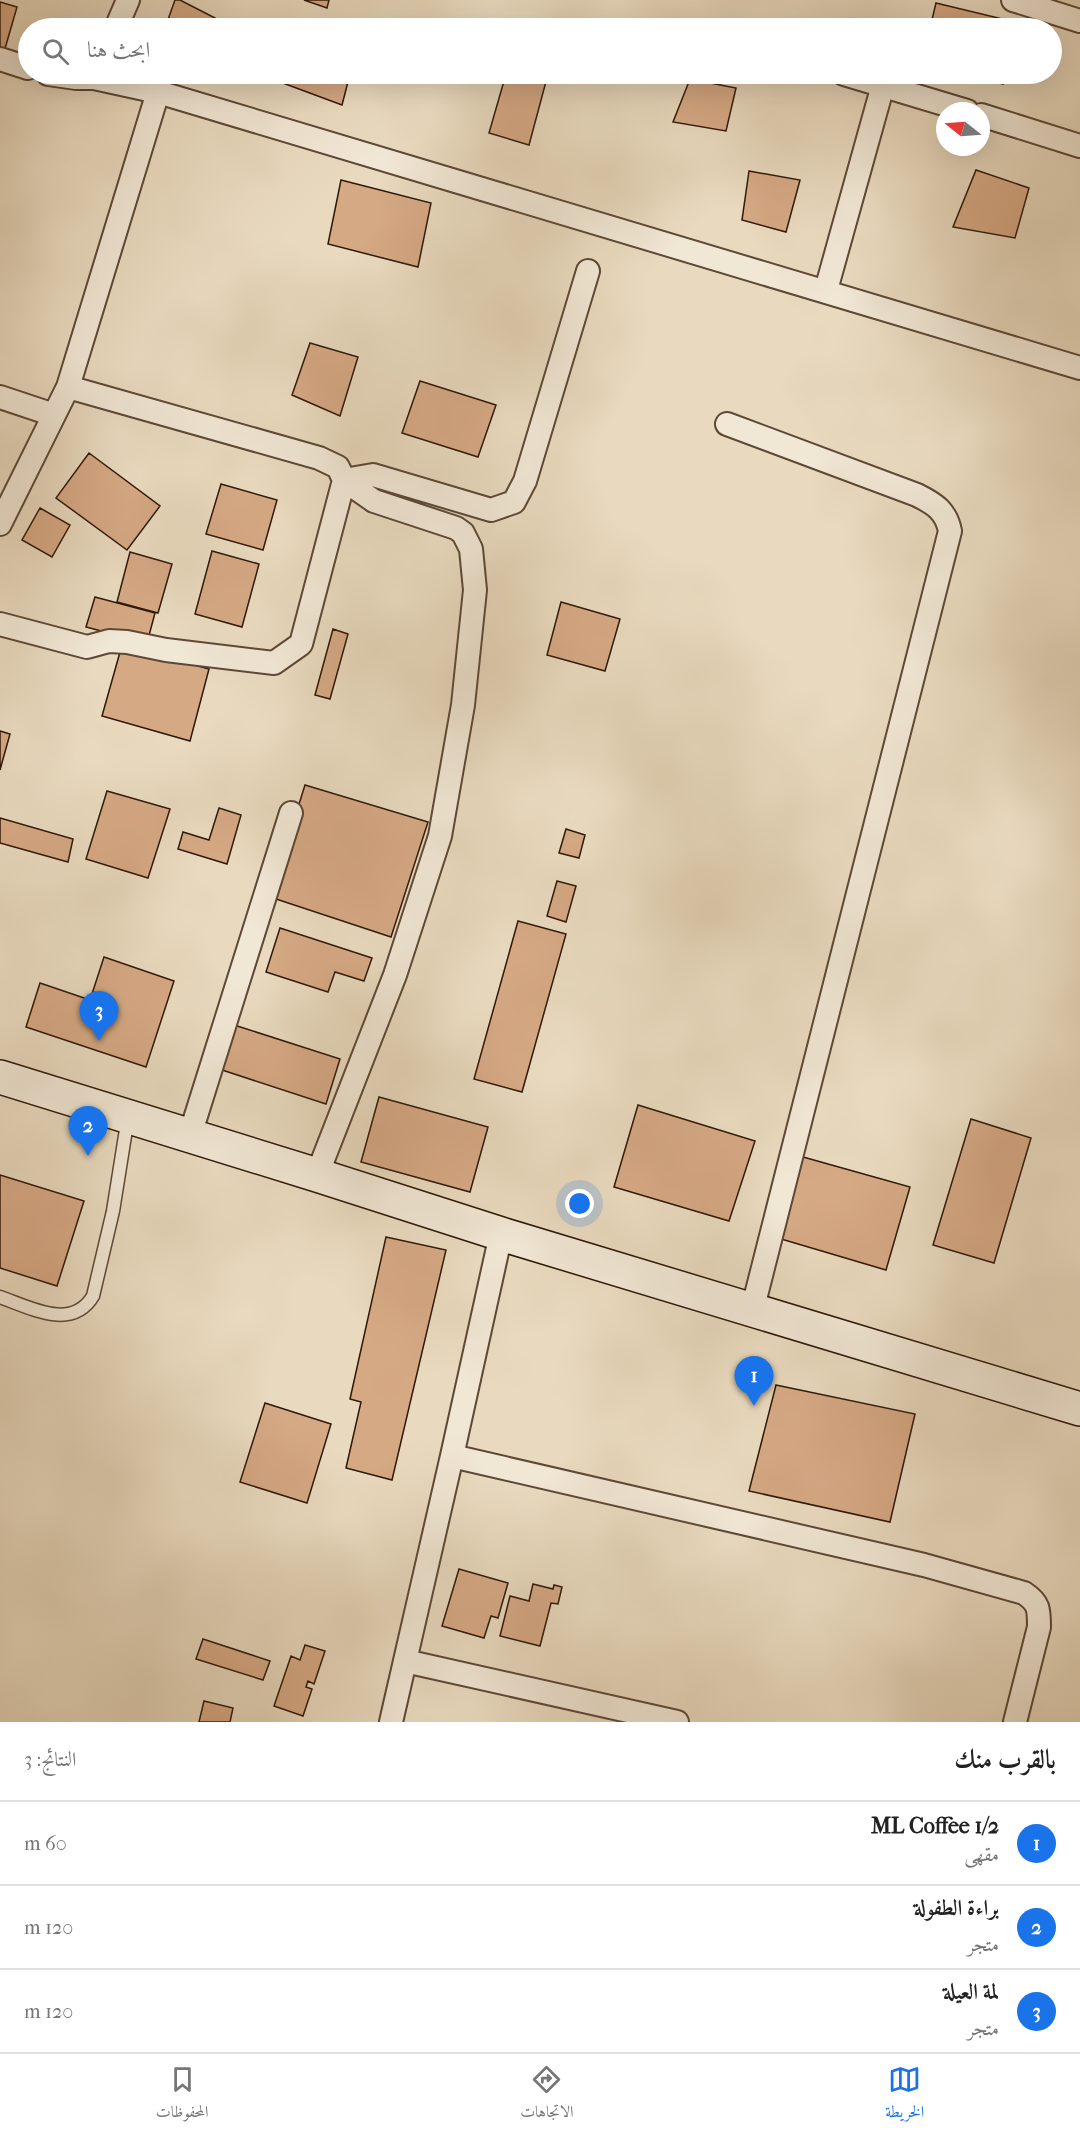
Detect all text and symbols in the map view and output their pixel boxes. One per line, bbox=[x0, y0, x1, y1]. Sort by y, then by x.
search box bbox=[18, 18, 1062, 84]
icon: search bbox=[39, 35, 72, 68]
text: ابحث هنا bbox=[87, 37, 150, 63]
north arrow bbox=[936, 102, 990, 156]
pin: 3 bbox=[80, 992, 118, 1041]
pin: 2 bbox=[68, 1106, 107, 1156]
your location bbox=[565, 1189, 594, 1218]
pin: 1 bbox=[734, 1356, 774, 1406]
text: بالقرب منك bbox=[954, 1744, 1056, 1775]
text: النتائج: 3 bbox=[24, 1748, 76, 1771]
text: 1/2 ML Coffee bbox=[871, 1813, 999, 1839]
text: 60 m bbox=[24, 1832, 67, 1855]
text: 1 bbox=[1033, 1832, 1040, 1855]
text: مقهى bbox=[964, 1843, 999, 1866]
text: براءة الطفولة bbox=[914, 1895, 999, 1921]
text: 120 m bbox=[24, 1916, 73, 1939]
text: 2 bbox=[1031, 1916, 1042, 1939]
text: متجر bbox=[967, 1933, 999, 1956]
text: لمة العيلة bbox=[943, 1979, 999, 2005]
text: 120 m bbox=[24, 2000, 73, 2023]
text: 3 bbox=[1032, 2000, 1041, 2023]
text: متجر bbox=[967, 2017, 999, 2040]
tab: المحفوظات bbox=[156, 2063, 209, 2127]
tab: الاتجاهات bbox=[520, 2063, 574, 2127]
tab: الخريطة bbox=[885, 2063, 924, 2127]

